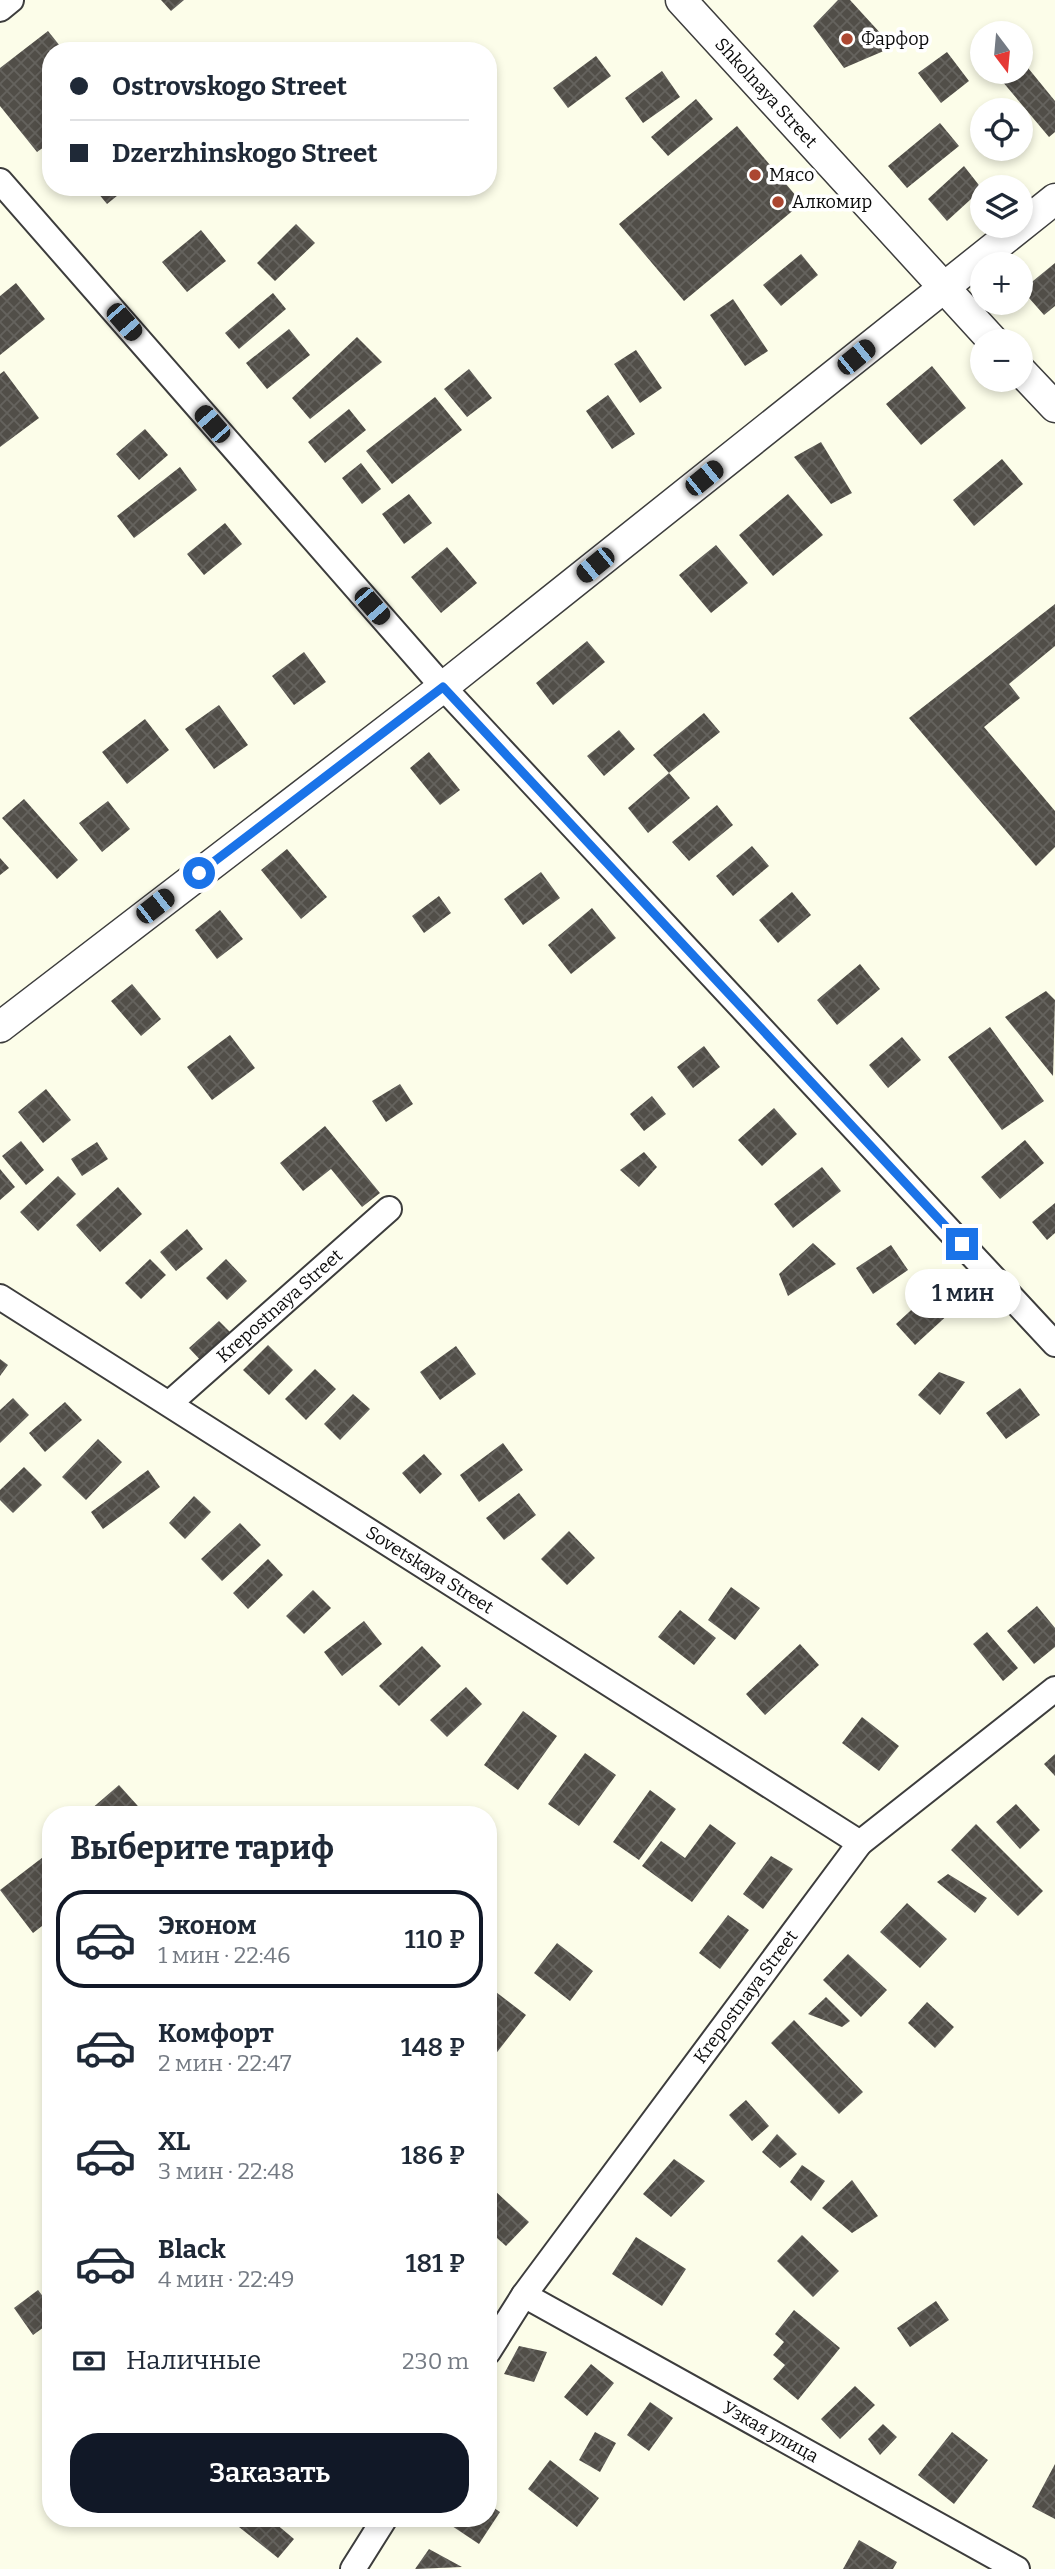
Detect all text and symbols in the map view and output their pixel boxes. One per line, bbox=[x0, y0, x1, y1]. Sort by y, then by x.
north arrow bbox=[970, 21, 1032, 84]
map controls bbox=[970, 21, 1033, 392]
place label: Фарфор bbox=[861, 28, 929, 50]
marker: Фарфор bbox=[839, 31, 855, 47]
street label: Shkolnaya Street bbox=[710, 33, 822, 153]
text: Ostrovskogo Street bbox=[112, 71, 347, 102]
button: locate bbox=[970, 98, 1033, 161]
text: Dzerzhinskogo Street bbox=[112, 138, 378, 169]
place label: Мясо bbox=[769, 164, 814, 186]
marker: Мясо bbox=[747, 167, 763, 183]
button: layers bbox=[970, 175, 1033, 238]
place label: Алкомир bbox=[792, 191, 872, 213]
marker: Алкомир bbox=[770, 194, 786, 210]
button: + bbox=[970, 252, 1033, 315]
car bbox=[103, 299, 146, 345]
button: − bbox=[970, 329, 1033, 392]
car bbox=[834, 336, 879, 378]
car bbox=[191, 401, 234, 447]
car bbox=[682, 457, 727, 499]
car bbox=[573, 544, 618, 586]
car bbox=[351, 583, 394, 629]
route start bbox=[183, 857, 215, 889]
car bbox=[132, 885, 179, 927]
route end bbox=[946, 1228, 978, 1260]
street label: Krepostnaya Street bbox=[212, 1244, 347, 1367]
callout: 1 мин bbox=[904, 1268, 1020, 1318]
text: 1 мин bbox=[932, 1279, 994, 1307]
street label: Sovetskaya Street bbox=[362, 1521, 498, 1619]
text: Выберите тариф bbox=[70, 1829, 334, 1867]
icon: car bbox=[74, 1908, 137, 1971]
text: Эконом bbox=[158, 1910, 257, 1941]
text: 110 ₽ bbox=[405, 1924, 465, 1955]
street label: Krepostnaya Street bbox=[689, 1925, 803, 2068]
text: 1 мин · 22:46 bbox=[158, 1941, 291, 1969]
icon: car bbox=[74, 2016, 137, 2079]
text: Комфорт bbox=[158, 2018, 274, 2049]
text: 148 ₽ bbox=[401, 2032, 465, 2063]
text: 2 мин · 22:47 bbox=[158, 2049, 291, 2077]
icon: car bbox=[74, 2124, 137, 2187]
text: XL bbox=[158, 2126, 190, 2157]
text: 186 ₽ bbox=[401, 2140, 465, 2171]
text: 3 мин · 22:48 bbox=[158, 2157, 295, 2185]
icon: car bbox=[74, 2232, 137, 2295]
text: Black bbox=[158, 2234, 226, 2265]
text: 181 ₽ bbox=[405, 2248, 465, 2279]
text: 4 мин · 22:49 bbox=[158, 2265, 295, 2293]
icon: cash bbox=[70, 2342, 108, 2380]
text: Наличные bbox=[126, 2345, 261, 2376]
text: 230 m bbox=[402, 2347, 469, 2375]
street label: Узкая улица bbox=[719, 2396, 823, 2468]
button: Заказать bbox=[70, 2433, 469, 2513]

